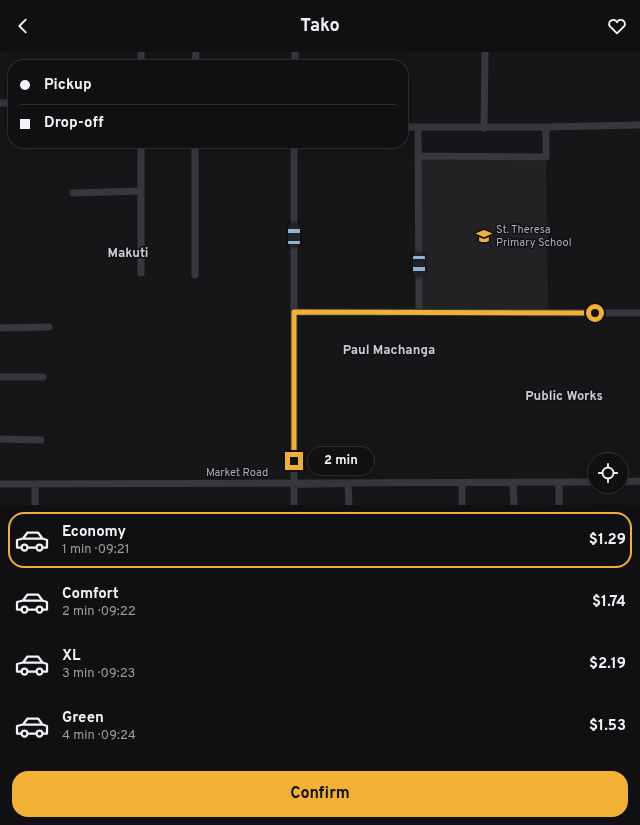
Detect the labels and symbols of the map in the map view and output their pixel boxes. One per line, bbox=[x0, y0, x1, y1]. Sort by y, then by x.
car bbox=[288, 223, 300, 247]
place label: St. Theresa Primary School bbox=[496, 223, 572, 250]
school or university icon: St. Theresa Primary School bbox=[475, 227, 493, 245]
district label: Makuti bbox=[107, 246, 149, 262]
car bbox=[413, 253, 425, 277]
route start bbox=[586, 304, 604, 322]
district label: Paul Machanga bbox=[343, 343, 435, 359]
district label: Public Works bbox=[525, 389, 603, 405]
callout: 2 min bbox=[308, 447, 374, 475]
route end bbox=[285, 452, 303, 470]
street label: Market Road bbox=[206, 466, 268, 480]

